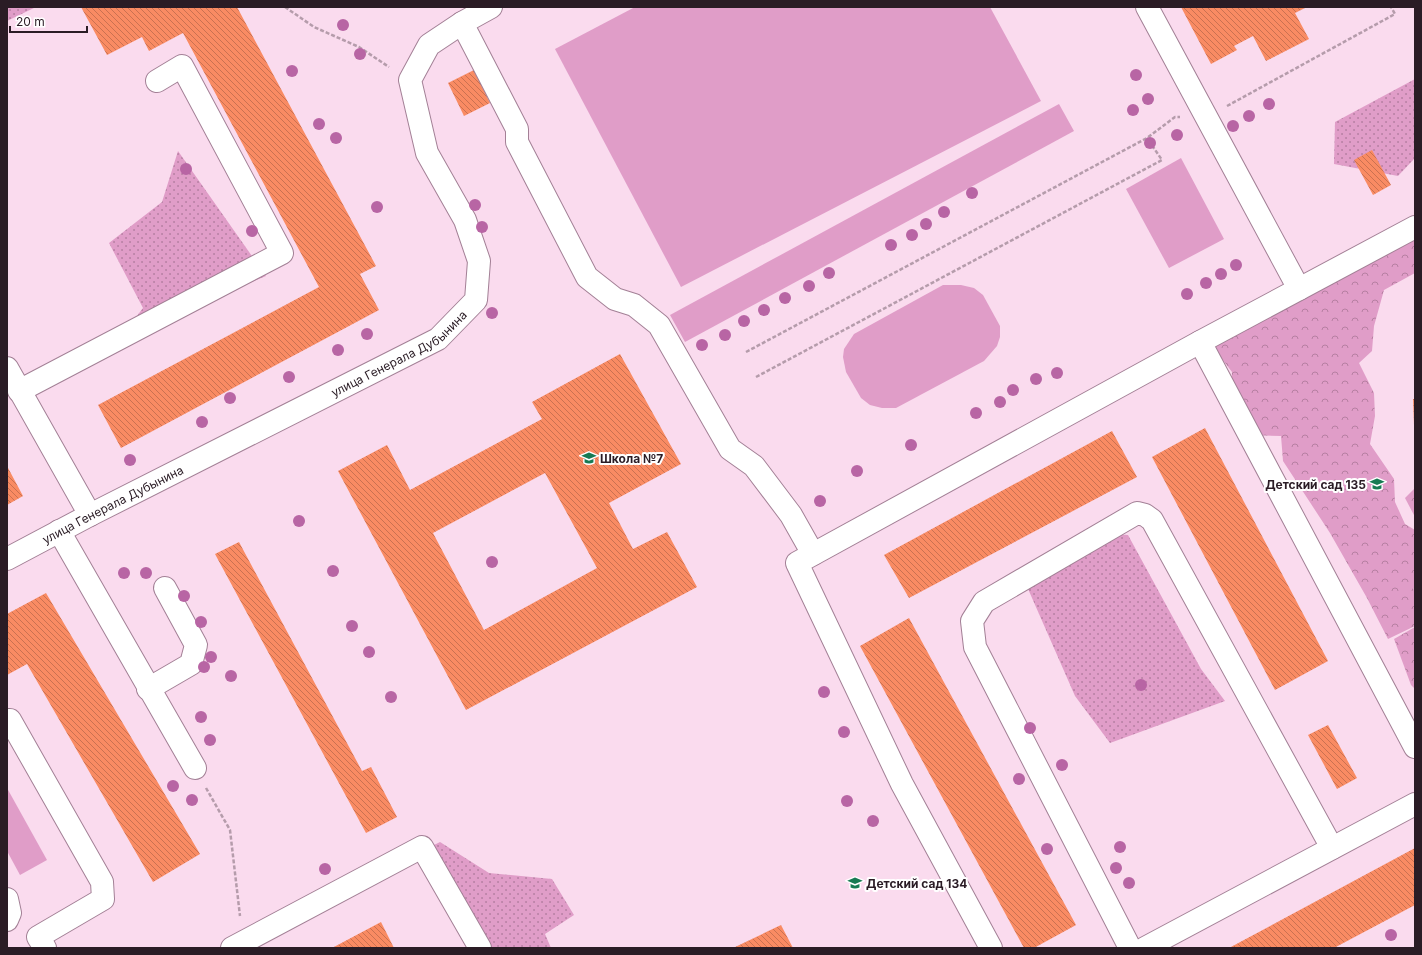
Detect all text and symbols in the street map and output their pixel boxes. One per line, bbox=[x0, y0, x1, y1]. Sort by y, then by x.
scale bar bbox=[10, 8, 87, 34]
text: 20 m bbox=[16, 14, 45, 29]
street label: улица Генерала Дубынина bbox=[328, 307, 469, 399]
school or university icon: Школа №7 bbox=[581, 450, 597, 466]
place label: Школа №7 bbox=[600, 451, 663, 466]
street label: улица Генерала Дубынина bbox=[39, 462, 186, 547]
school or university icon: Детский сад 135 bbox=[1369, 476, 1385, 492]
place label: Детский сад 135 bbox=[1265, 477, 1366, 492]
school or university icon: Детский сад 134 bbox=[847, 875, 863, 891]
place label: Детский сад 134 bbox=[866, 876, 967, 891]

